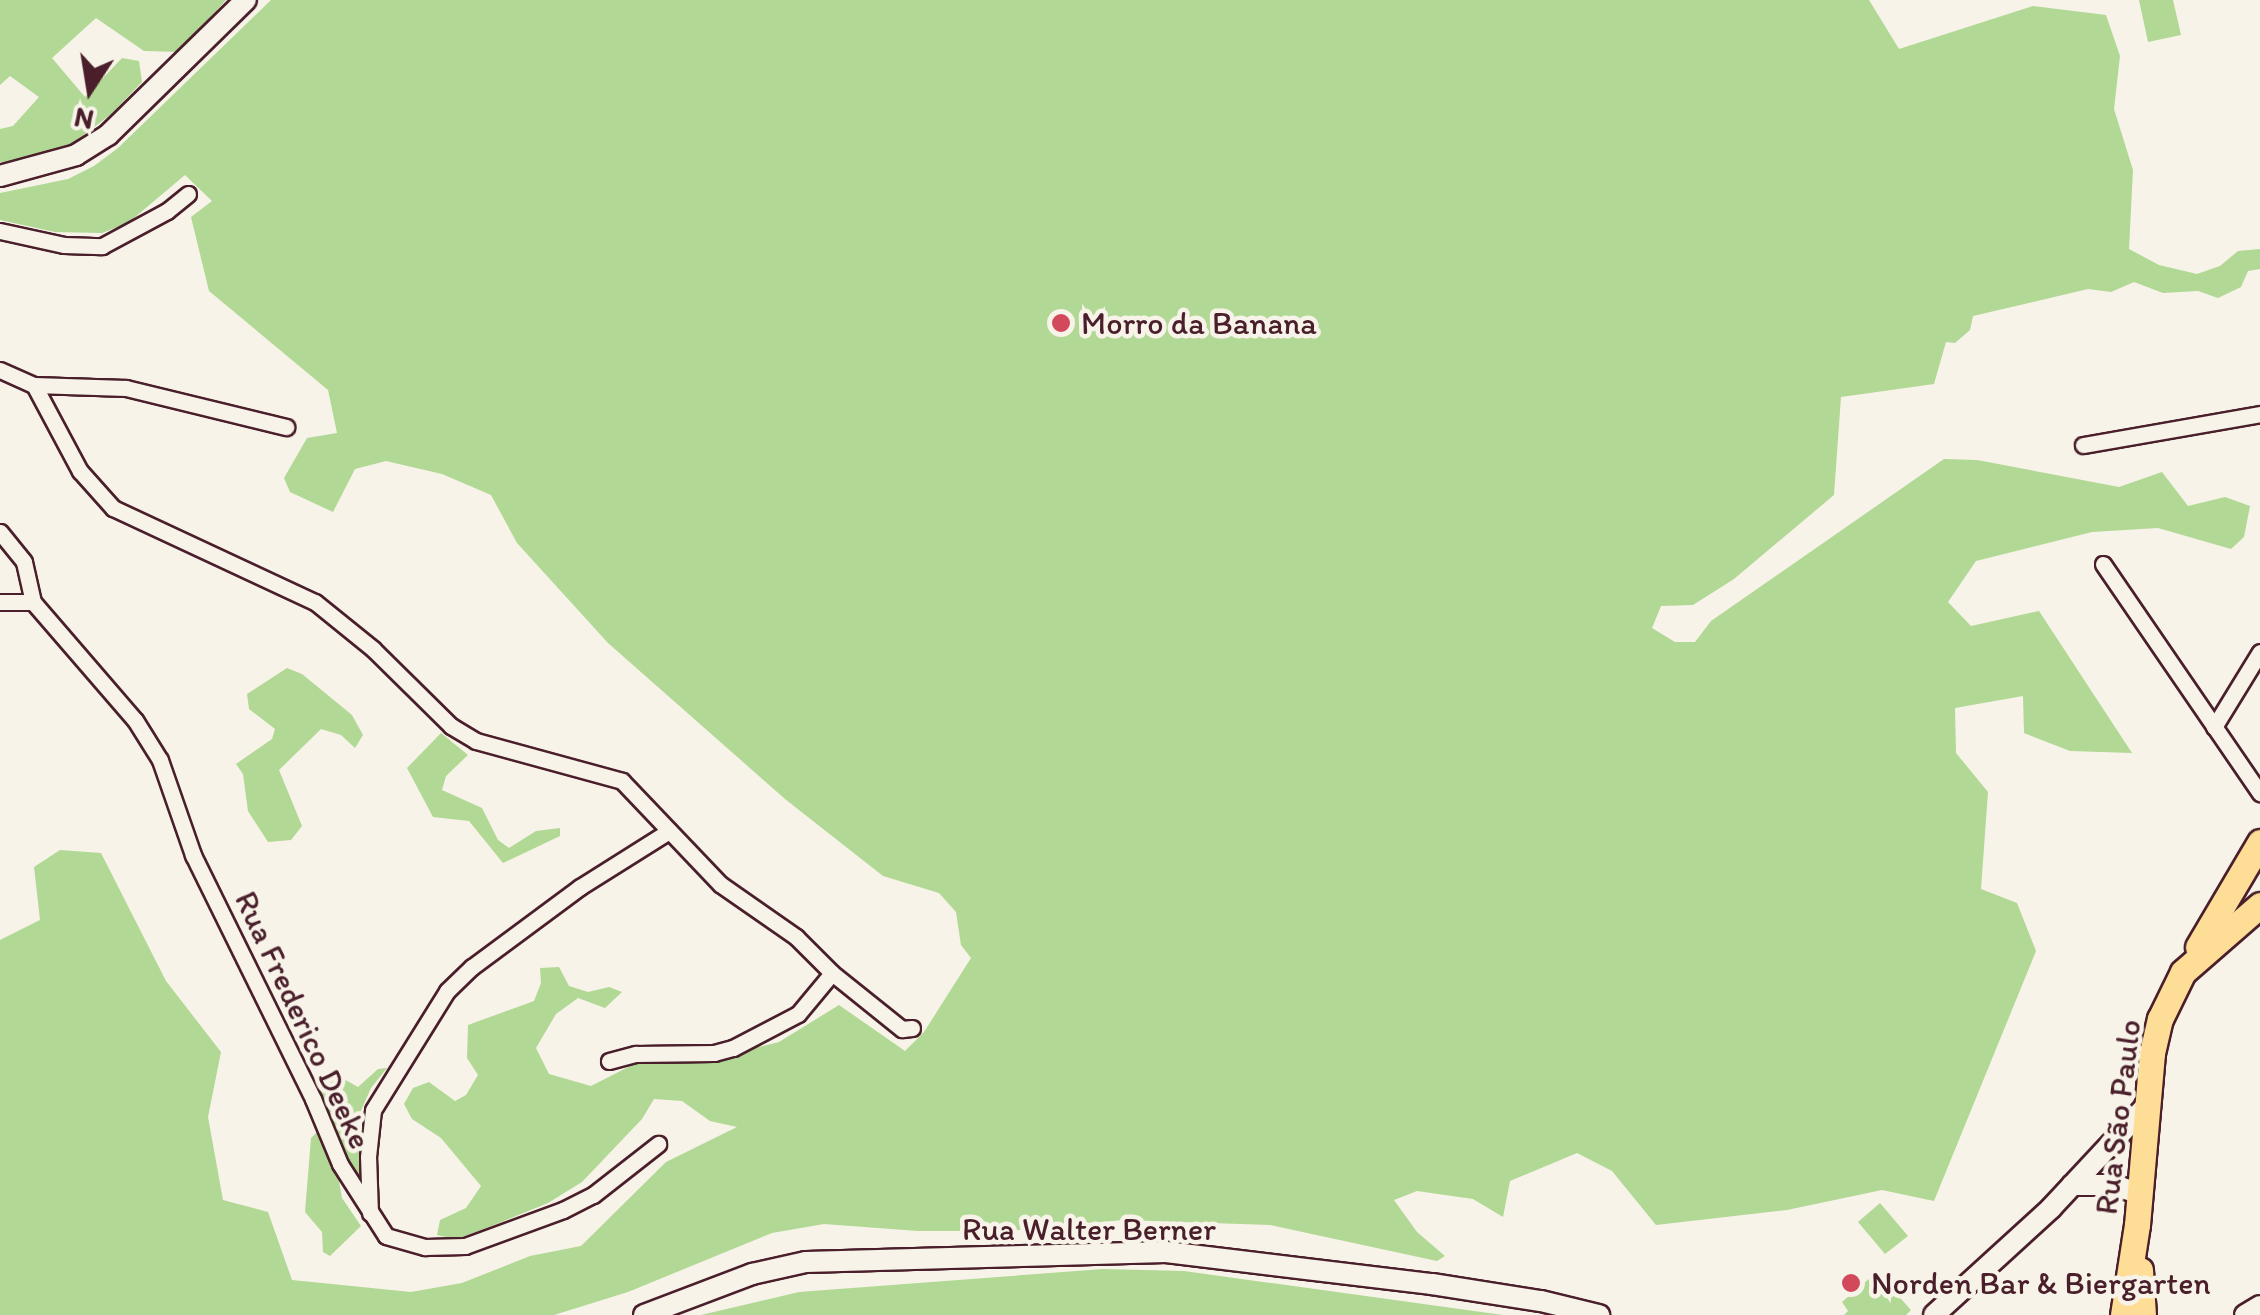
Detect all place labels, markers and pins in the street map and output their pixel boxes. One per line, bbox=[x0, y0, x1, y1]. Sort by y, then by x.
place label: Morro da Banana bbox=[1081, 304, 1317, 342]
marker: Morro da Banana bbox=[1050, 312, 1072, 334]
place label: Norden Bar & Biergarten bbox=[1871, 1264, 2211, 1302]
marker: Norden Bar & Biergarten bbox=[1840, 1272, 1862, 1294]

